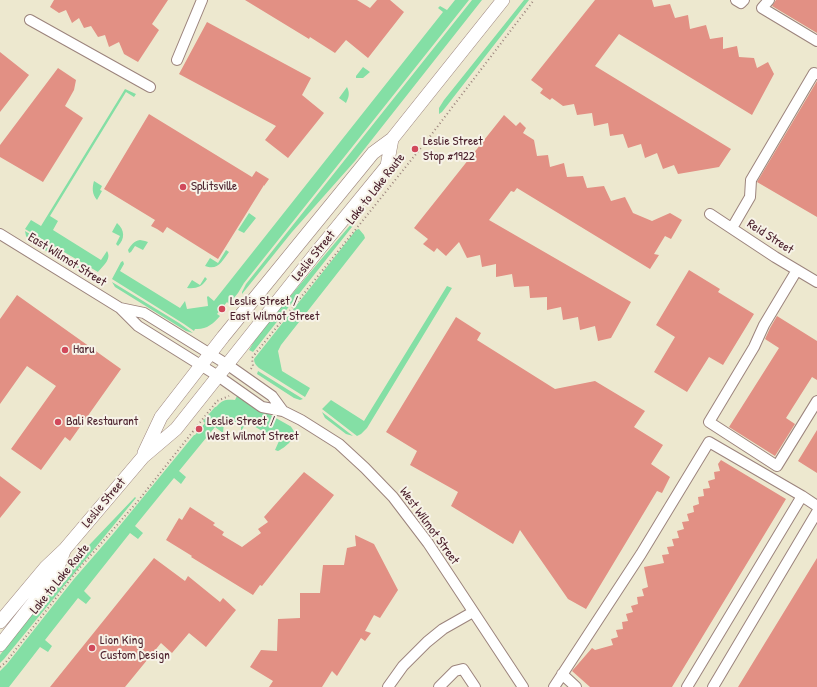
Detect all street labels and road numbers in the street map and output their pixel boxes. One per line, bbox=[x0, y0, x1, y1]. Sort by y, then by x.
street label: Lake to Lake Route bbox=[343, 150, 409, 228]
street label: Reid Street bbox=[744, 216, 796, 258]
street label: Leslie Street bbox=[289, 228, 339, 284]
street label: East Wilmot Street bbox=[25, 230, 109, 290]
street label: Leslie Street bbox=[79, 475, 129, 531]
street label: West Wilmot Street bbox=[396, 484, 462, 568]
street label: Lake to Lake Route bbox=[27, 541, 93, 617]

